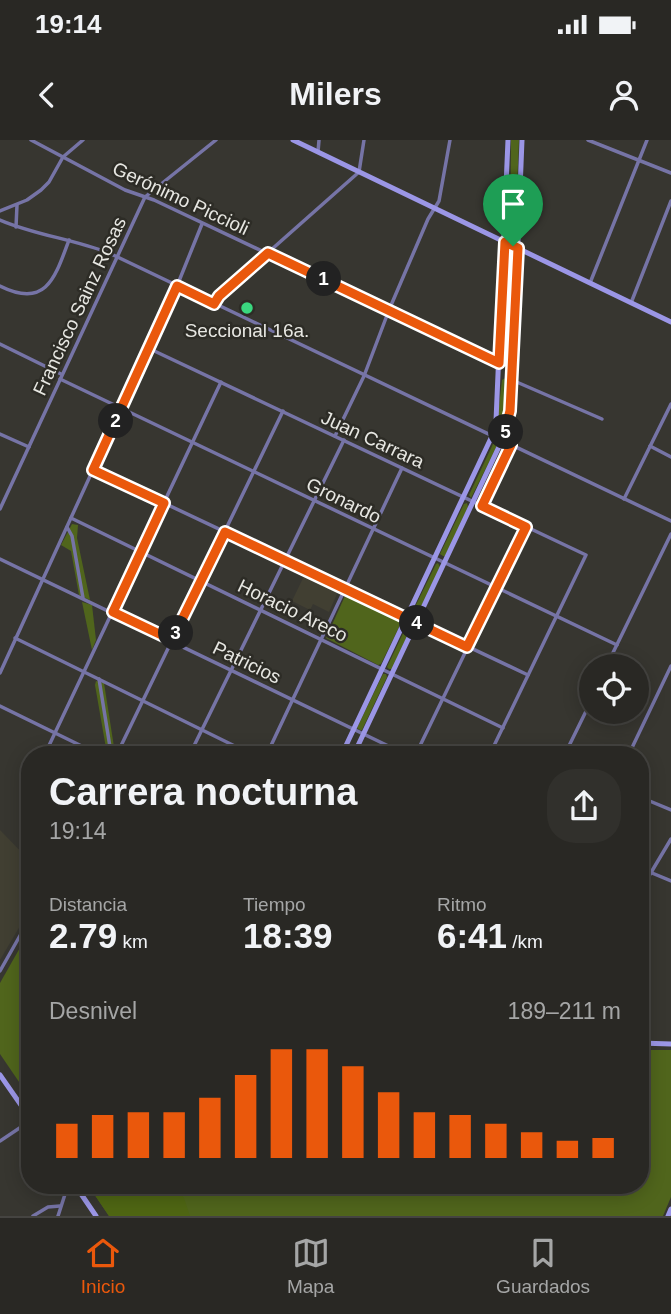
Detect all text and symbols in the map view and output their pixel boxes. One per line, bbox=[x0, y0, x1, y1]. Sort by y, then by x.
text: 19:14 bbox=[35, 9, 102, 39]
icon: back bbox=[28, 76, 66, 114]
text: Milers bbox=[289, 76, 382, 112]
icon: person bbox=[605, 76, 643, 114]
street label: Gerónimo Piccioli bbox=[109, 158, 252, 239]
pin bbox=[483, 174, 543, 246]
icon: arrive bbox=[494, 185, 532, 223]
street label: Francisco Sainz Rosas bbox=[29, 214, 130, 399]
pin: 1 bbox=[306, 262, 342, 296]
text: 1 bbox=[318, 268, 329, 289]
marker: Seccional 16a. bbox=[239, 300, 255, 316]
place label: Seccional 16a. bbox=[185, 320, 309, 341]
pin: 2 bbox=[99, 404, 134, 438]
street label: Juan Carrara bbox=[318, 407, 428, 473]
text: 2 bbox=[110, 410, 121, 431]
pin: 5 bbox=[489, 414, 524, 450]
text: 5 bbox=[500, 421, 511, 442]
street label: Gronardo bbox=[303, 473, 384, 527]
street label: Horacio Areco bbox=[235, 575, 351, 646]
pin: 4 bbox=[400, 606, 434, 640]
text: 4 bbox=[411, 612, 422, 633]
pin: 3 bbox=[158, 616, 194, 650]
text: 3 bbox=[170, 622, 181, 643]
street label: Patricios bbox=[209, 637, 284, 688]
map controls bbox=[579, 654, 649, 724]
button: locate bbox=[579, 654, 649, 724]
button: share bbox=[547, 769, 621, 843]
text: Carrera nocturna bbox=[49, 771, 357, 813]
text: 19:14 bbox=[49, 818, 107, 844]
text: Distancia bbox=[49, 894, 127, 915]
text: Tiempo bbox=[243, 894, 306, 915]
text: Ritmo bbox=[437, 894, 487, 915]
text: 2.79 bbox=[49, 916, 117, 955]
text: 18:39 bbox=[243, 916, 333, 955]
text: 6:41 bbox=[437, 916, 507, 955]
text: km bbox=[117, 931, 148, 952]
text: /km bbox=[507, 931, 543, 952]
text: Desnivel bbox=[49, 998, 137, 1024]
text: 189–211 m bbox=[508, 998, 621, 1024]
tab: Inicio bbox=[81, 1234, 125, 1298]
tab: Mapa bbox=[287, 1234, 334, 1298]
tab: Guardados bbox=[496, 1234, 590, 1298]

